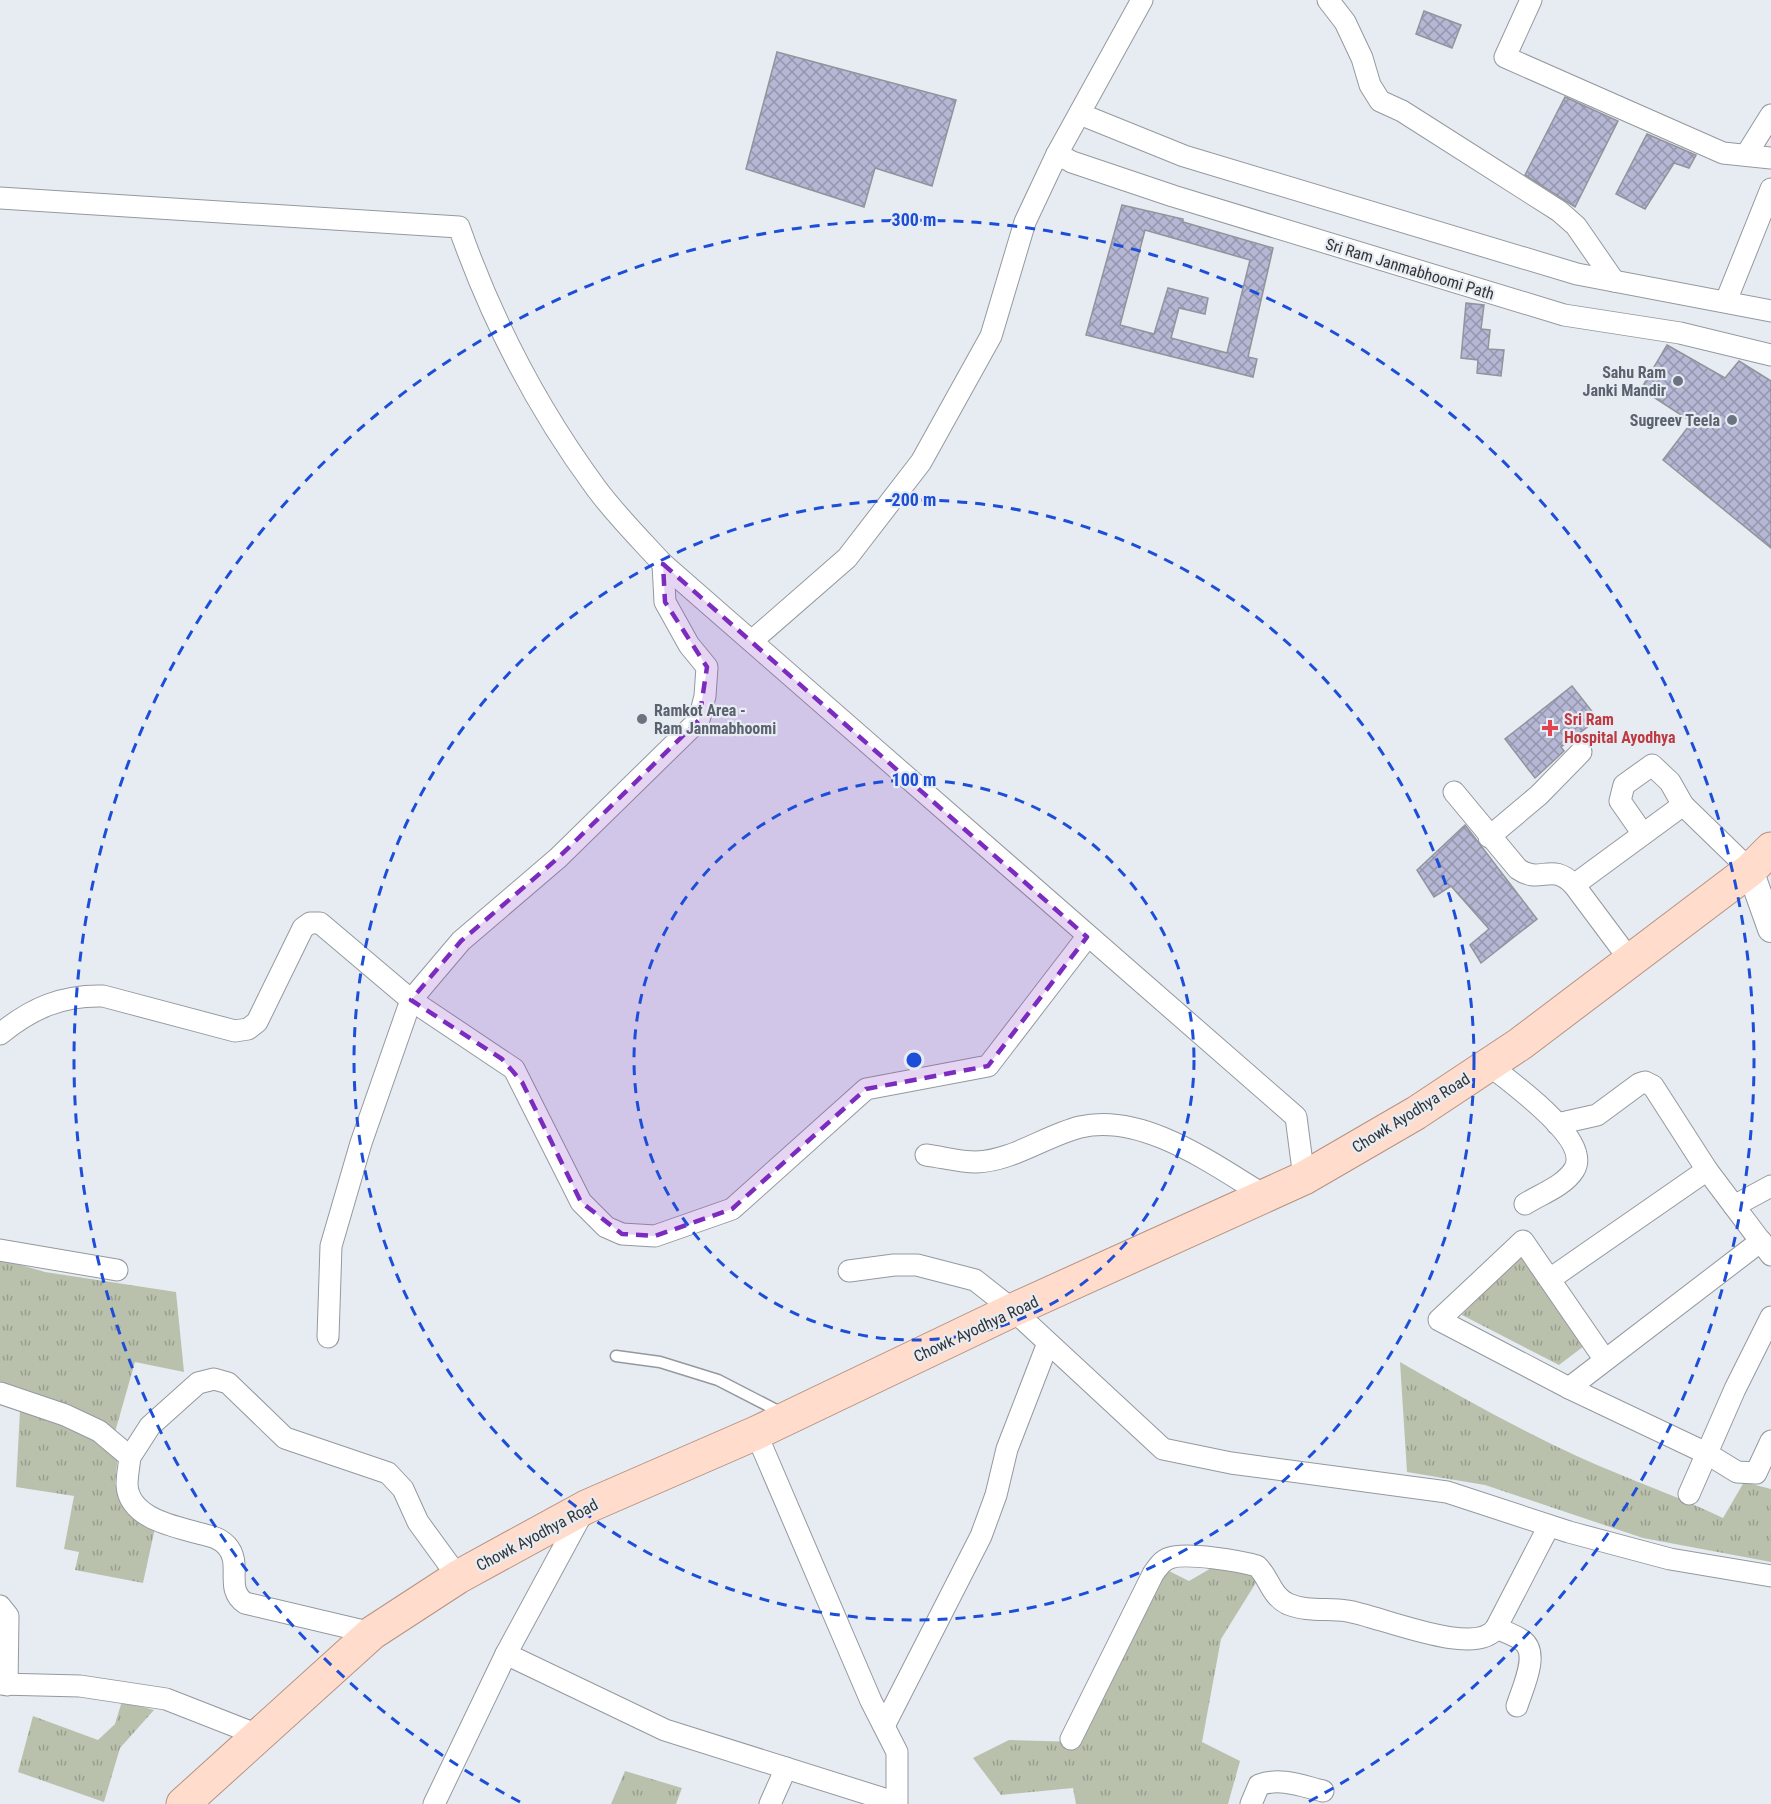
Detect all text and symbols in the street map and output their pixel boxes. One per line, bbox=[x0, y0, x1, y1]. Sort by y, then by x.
text: 300 m bbox=[892, 209, 936, 230]
street label: Sri Ram Janmabhoomi Path bbox=[1323, 234, 1497, 304]
place label: Sahu Ram Janki Mandir bbox=[1583, 363, 1666, 400]
marker: Sahu Ram Janki Mandir bbox=[1671, 374, 1685, 388]
place label: Sugreev Teela bbox=[1630, 411, 1720, 430]
marker: Sugreev Teela bbox=[1725, 413, 1739, 427]
text: 200 m bbox=[892, 489, 936, 510]
place label: Ramkot Area - Ram Janmabhoomi bbox=[654, 701, 776, 738]
place label: Sri Ram Hospital Ayodhya bbox=[1564, 710, 1676, 747]
marker: Ramkot Area - Ram Janmabhoomi bbox=[635, 712, 649, 726]
marker: Sri Ram Hospital Ayodhya bbox=[1541, 719, 1559, 737]
text: 100 m bbox=[892, 769, 936, 790]
centre of rings bbox=[904, 1050, 924, 1070]
street label: Chowk Ayodhya Road bbox=[1349, 1069, 1473, 1157]
street label: Chowk Ayodhya Road bbox=[911, 1292, 1041, 1366]
street label: Chowk Ayodhya Road bbox=[473, 1495, 601, 1575]

